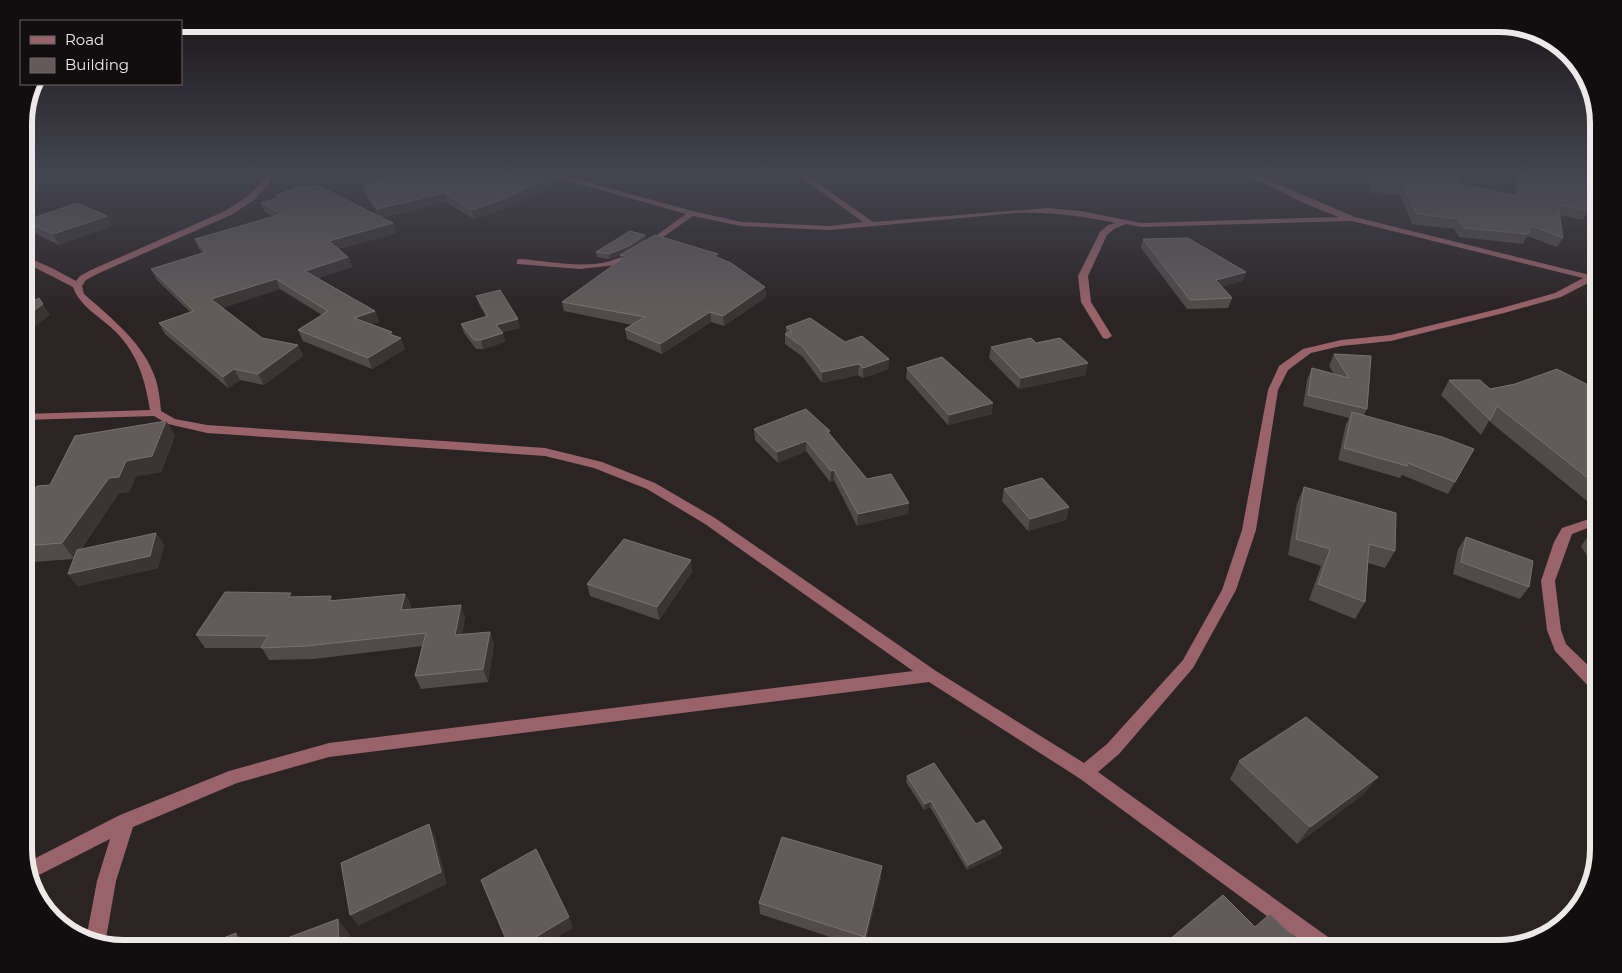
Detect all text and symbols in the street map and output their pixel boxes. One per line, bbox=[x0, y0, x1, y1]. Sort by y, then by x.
legend bbox=[20, 20, 182, 85]
text: Road bbox=[65, 30, 104, 49]
text: Building bbox=[65, 55, 129, 74]

